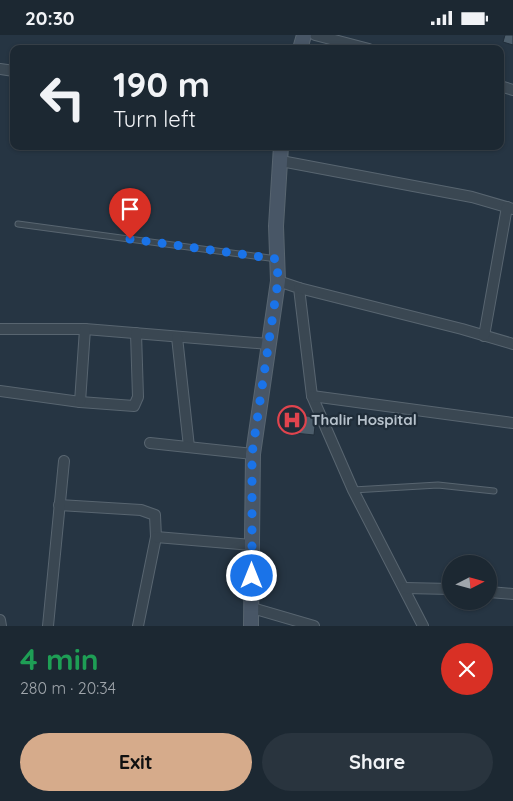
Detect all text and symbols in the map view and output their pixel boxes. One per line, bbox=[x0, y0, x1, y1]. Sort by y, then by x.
text: 20:30 bbox=[25, 6, 75, 30]
text: 190 m bbox=[113, 62, 210, 106]
icon: left bbox=[30, 65, 95, 130]
text: Turn left bbox=[113, 105, 196, 133]
pin bbox=[109, 188, 151, 239]
icon: arrive bbox=[116, 195, 144, 223]
hospital icon: Thalir Hospital bbox=[277, 405, 307, 435]
place label: Thalir Hospital bbox=[311, 410, 417, 429]
position arrow bbox=[225, 549, 277, 601]
north arrow bbox=[442, 555, 498, 610]
map controls bbox=[442, 555, 497, 610]
text: 4 min bbox=[20, 640, 99, 678]
button: close bbox=[441, 643, 493, 695]
text: 280 m · 20:34 bbox=[20, 678, 116, 698]
button: Exit bbox=[20, 733, 252, 791]
button: Share bbox=[262, 733, 493, 791]

